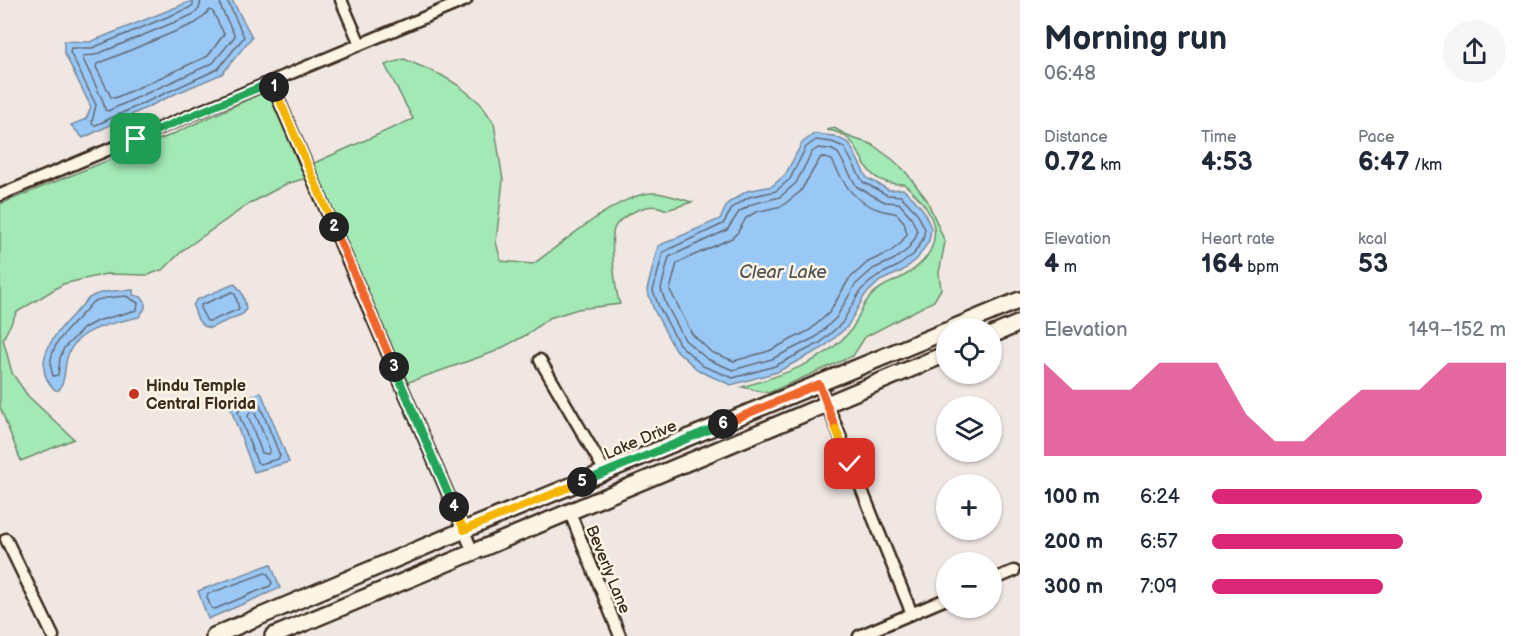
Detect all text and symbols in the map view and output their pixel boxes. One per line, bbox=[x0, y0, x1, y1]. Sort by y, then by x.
text: Morning run bbox=[1044, 19, 1227, 59]
button: share bbox=[1443, 20, 1506, 83]
text: 06:48 bbox=[1044, 62, 1096, 86]
pin: 1 bbox=[259, 72, 289, 102]
text: 1 bbox=[271, 77, 277, 96]
pin bbox=[110, 113, 161, 164]
icon: arrive bbox=[119, 122, 152, 155]
text: Distance bbox=[1044, 128, 1108, 147]
text: Time bbox=[1201, 128, 1236, 147]
text: Pace bbox=[1358, 128, 1394, 147]
text: 0.72 bbox=[1044, 147, 1096, 178]
text: 4:53 bbox=[1201, 147, 1253, 178]
text: 6:47 bbox=[1358, 147, 1410, 178]
text: km bbox=[1096, 156, 1121, 175]
text: /km bbox=[1410, 156, 1442, 175]
pin: 2 bbox=[319, 212, 349, 242]
text: 2 bbox=[329, 217, 339, 236]
text: Elevation bbox=[1044, 230, 1111, 249]
text: Heart rate bbox=[1201, 230, 1275, 249]
text: kcal bbox=[1358, 230, 1387, 249]
text: 4 bbox=[1044, 249, 1059, 280]
text: 164 bbox=[1201, 249, 1243, 280]
text: 53 bbox=[1358, 249, 1388, 280]
text: m bbox=[1059, 258, 1077, 277]
text: bpm bbox=[1243, 258, 1279, 277]
water label: Clear Lake bbox=[739, 262, 827, 283]
map controls bbox=[936, 318, 1002, 618]
button: locate bbox=[936, 318, 1002, 384]
text: Elevation bbox=[1044, 318, 1127, 342]
text: 149–152 m bbox=[1408, 318, 1506, 342]
pin: 3 bbox=[379, 352, 409, 382]
text: 3 bbox=[389, 357, 399, 376]
place label: Hindu Temple Central Florida bbox=[146, 377, 256, 414]
marker: Hindu Temple Central Florida bbox=[127, 387, 141, 401]
button: layers bbox=[936, 396, 1002, 462]
pin: 6 bbox=[708, 409, 738, 439]
text: 6 bbox=[718, 414, 728, 433]
street label: Lake Drive bbox=[602, 416, 680, 464]
pin bbox=[824, 438, 875, 489]
icon: check bbox=[833, 447, 866, 480]
pin: 5 bbox=[567, 467, 597, 497]
text: 5 bbox=[577, 472, 587, 491]
button: + bbox=[936, 474, 1002, 540]
text: 100 m bbox=[1044, 485, 1100, 509]
text: 6:24 bbox=[1140, 485, 1180, 509]
pin: 4 bbox=[439, 492, 469, 522]
text: 4 bbox=[449, 497, 459, 516]
street label: Beverly Lane bbox=[581, 523, 634, 617]
text: 200 m bbox=[1044, 530, 1103, 554]
text: 6:57 bbox=[1140, 530, 1178, 554]
button: − bbox=[936, 552, 1002, 618]
text: 300 m bbox=[1044, 575, 1103, 599]
text: 7:09 bbox=[1140, 575, 1177, 599]

